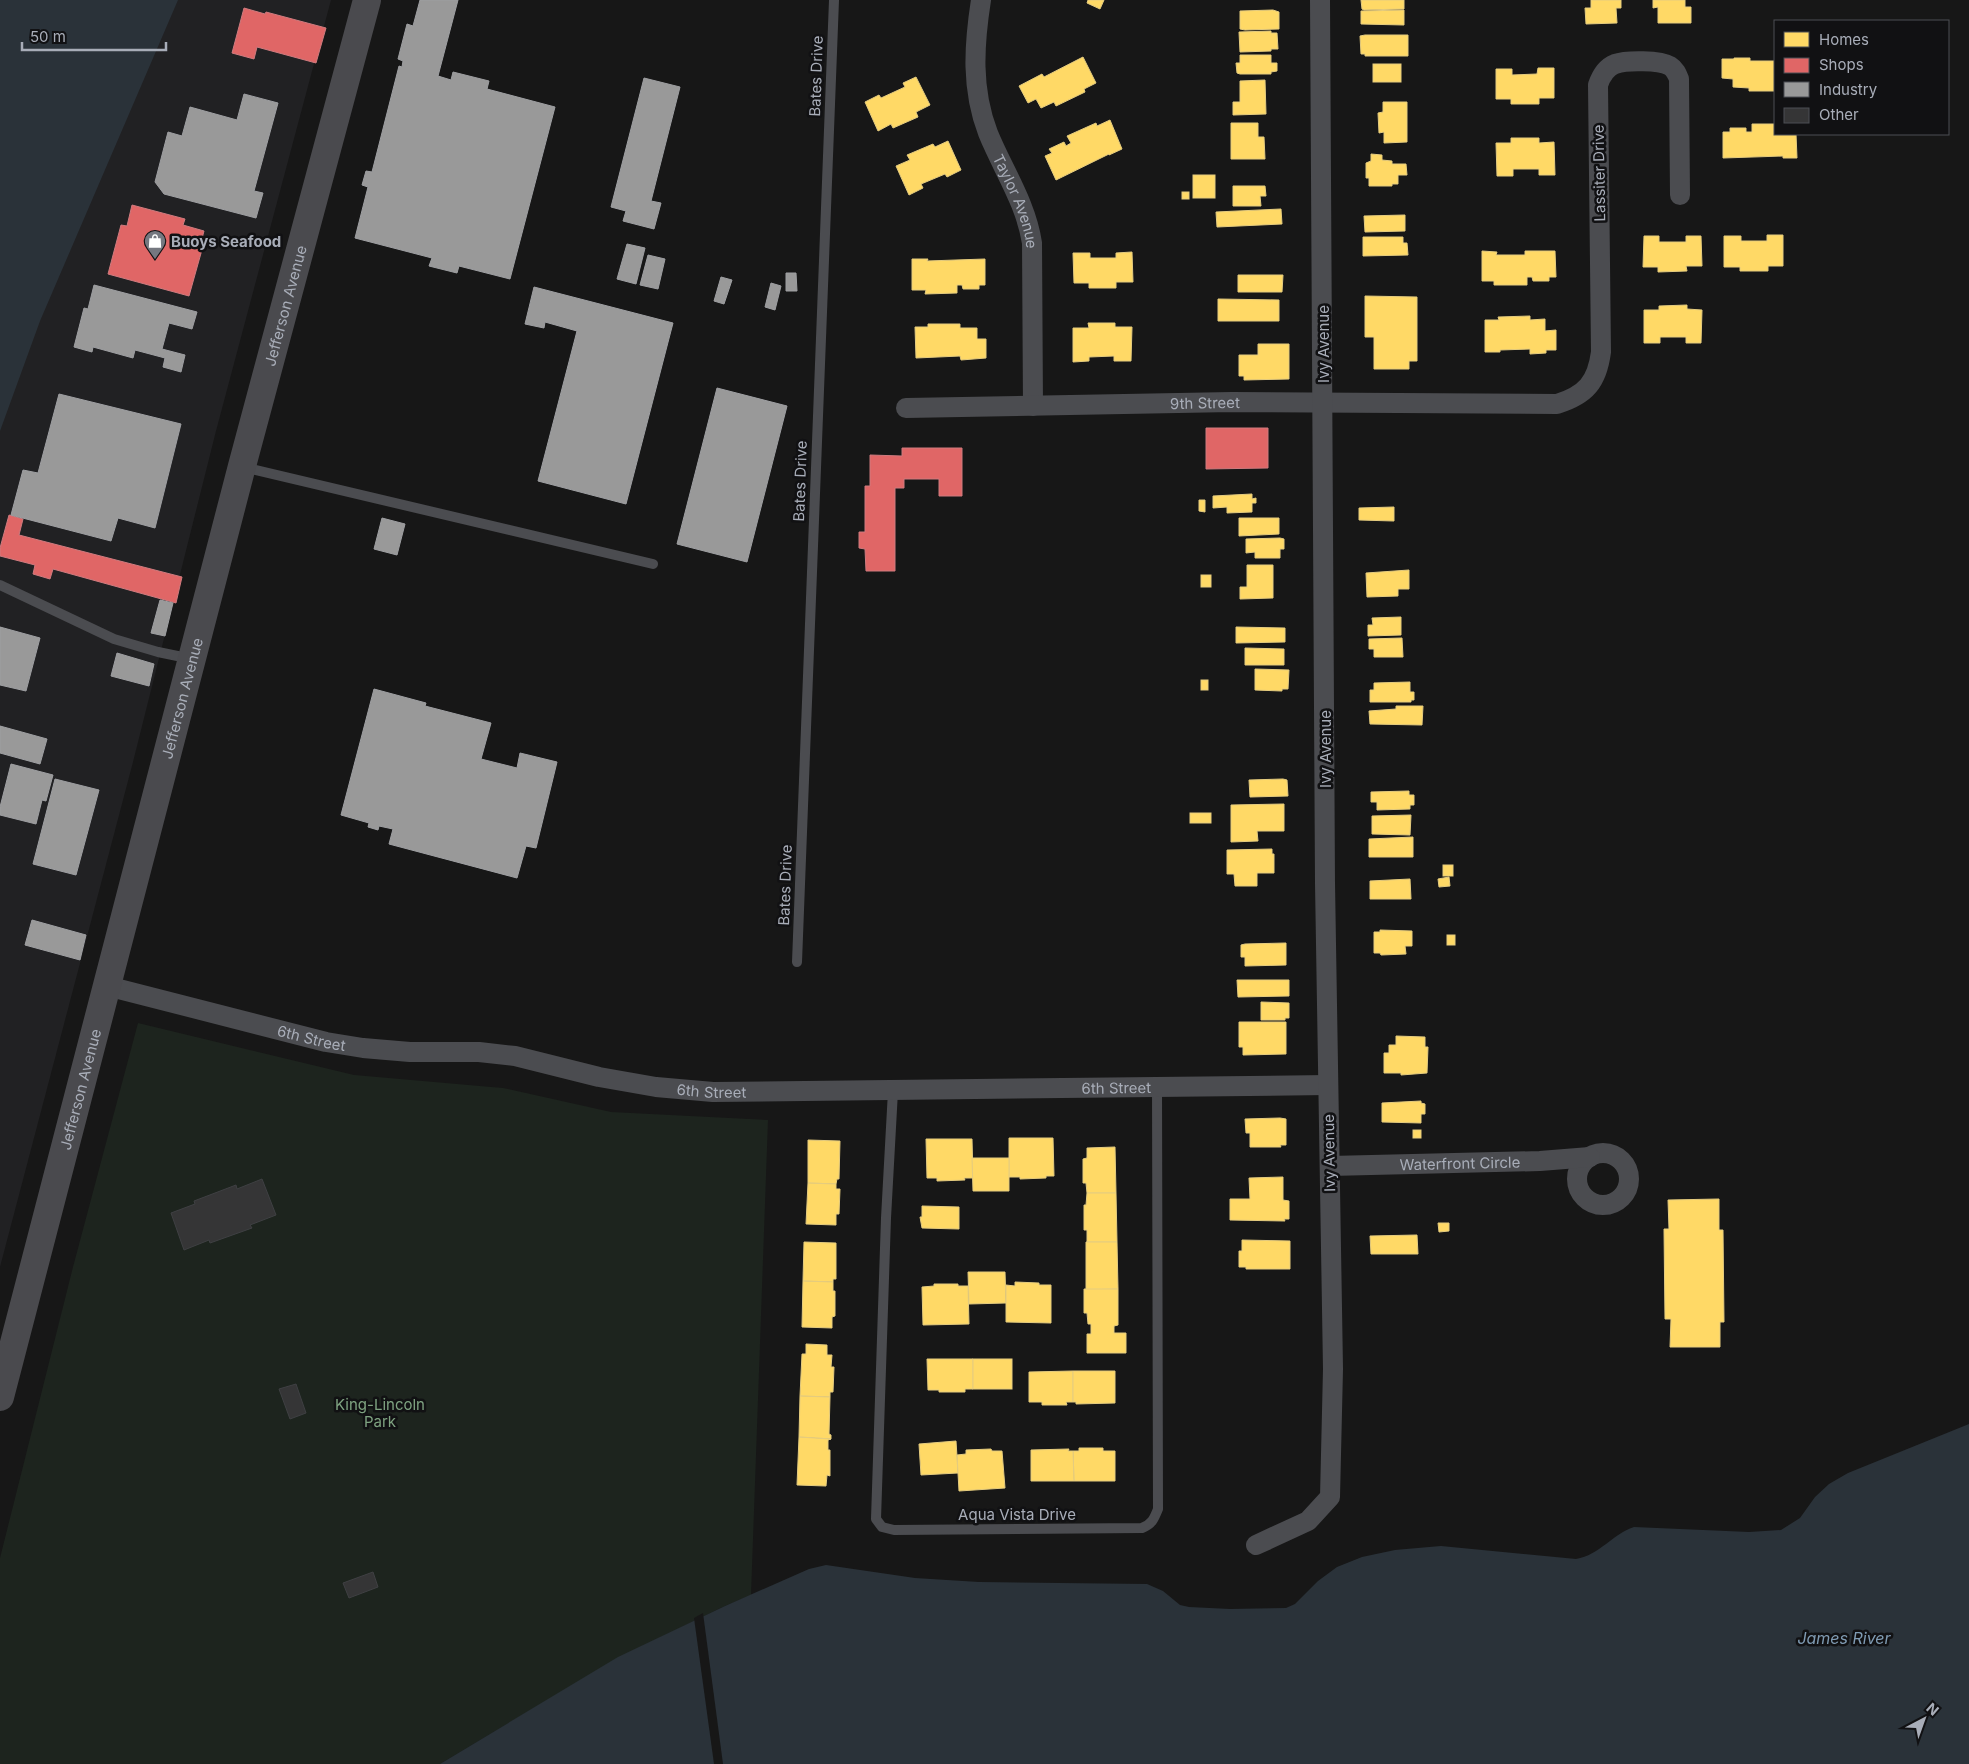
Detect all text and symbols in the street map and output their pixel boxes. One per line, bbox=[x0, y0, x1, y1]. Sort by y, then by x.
scale bar bbox=[22, 20, 166, 52]
legend bbox=[1774, 20, 1949, 135]
text: 50 m bbox=[30, 27, 66, 46]
text: Homes bbox=[1819, 30, 1869, 49]
street label: Bates Drive bbox=[805, 35, 827, 117]
text: Shops bbox=[1819, 55, 1864, 74]
text: Industry bbox=[1819, 80, 1878, 99]
text: Other bbox=[1819, 105, 1859, 124]
street label: Lassiter Drive bbox=[1589, 124, 1609, 222]
street label: Taylor Avenue bbox=[989, 151, 1042, 249]
shop icon: Buoys Seafood bbox=[143, 229, 167, 260]
place label: Buoys Seafood bbox=[171, 232, 281, 251]
street label: Jefferson Avenue bbox=[260, 243, 310, 368]
street label: Ivy Avenue bbox=[1314, 305, 1333, 383]
street label: 9th Street bbox=[1170, 392, 1240, 413]
street label: Bates Drive bbox=[789, 440, 811, 522]
street label: Jefferson Avenue bbox=[157, 636, 207, 761]
street label: Ivy Avenue bbox=[1316, 710, 1335, 788]
street label: Bates Drive bbox=[774, 844, 796, 926]
street label: 6th Street bbox=[275, 1020, 347, 1055]
street label: Jefferson Avenue bbox=[55, 1027, 105, 1152]
street label: 6th Street bbox=[1081, 1078, 1151, 1097]
street label: 6th Street bbox=[676, 1079, 746, 1102]
street label: Ivy Avenue bbox=[1319, 1114, 1339, 1192]
street label: Waterfront Circle bbox=[1399, 1152, 1521, 1174]
park label: King-Lincoln Park bbox=[335, 1395, 425, 1431]
street label: Aqua Vista Drive bbox=[958, 1505, 1076, 1524]
water label: James River bbox=[1797, 1628, 1892, 1648]
north arrow bbox=[1899, 1694, 1949, 1744]
text: N bbox=[1923, 1699, 1942, 1719]

